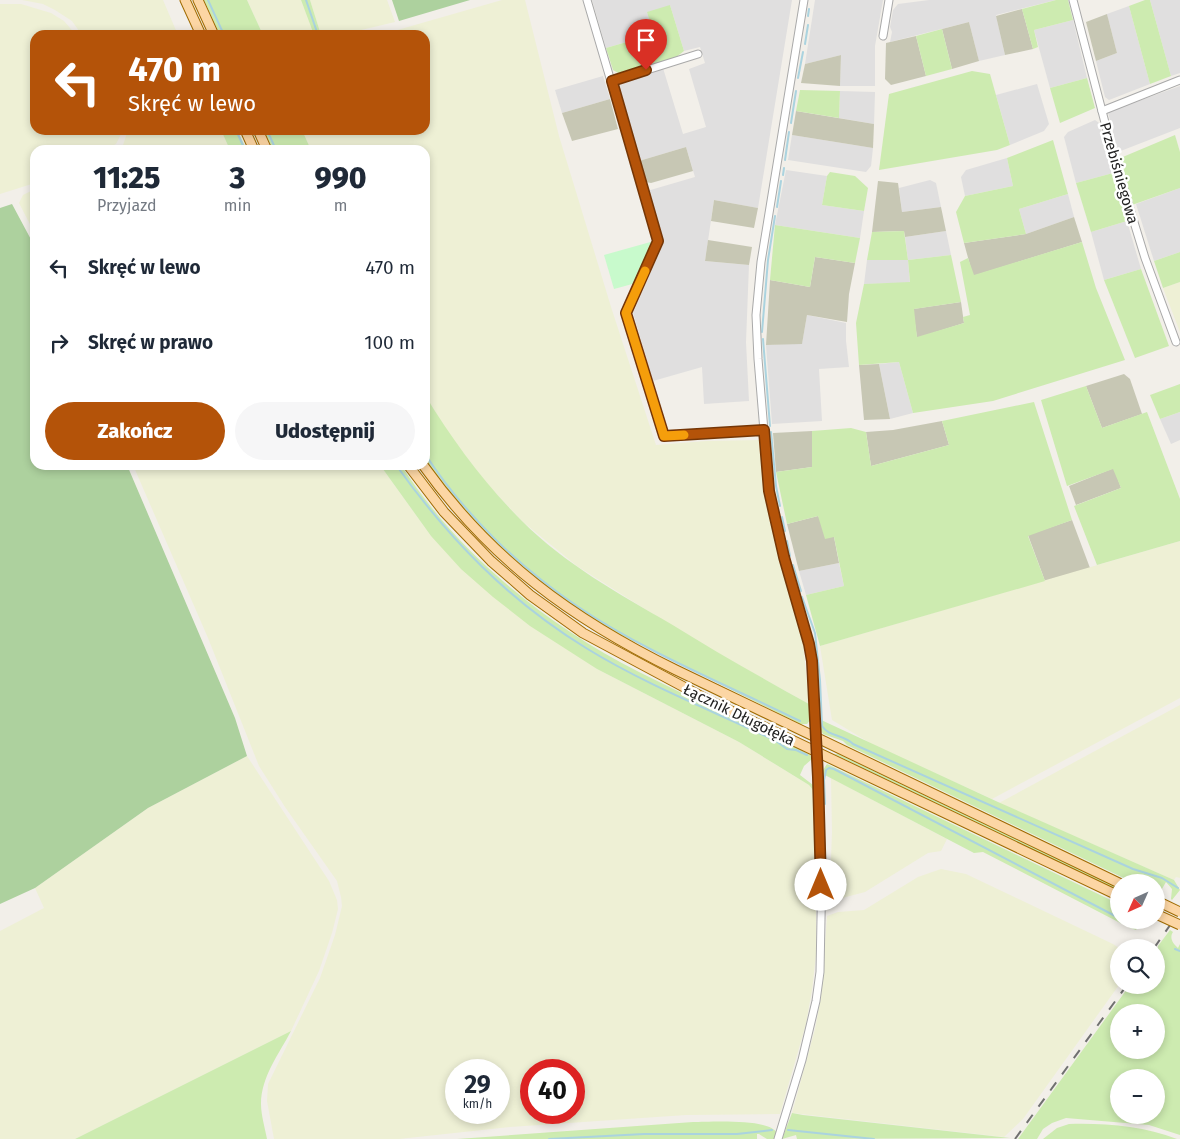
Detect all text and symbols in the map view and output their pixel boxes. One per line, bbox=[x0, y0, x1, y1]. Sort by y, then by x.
pin bbox=[625, 19, 667, 70]
icon: arrive bbox=[632, 26, 660, 54]
text: 470 m bbox=[128, 48, 221, 90]
icon: left bbox=[45, 50, 110, 115]
text: Skręć w lewo bbox=[128, 90, 256, 117]
street label: Przebiśniegowa bbox=[1096, 120, 1142, 226]
text: 11:25 bbox=[93, 160, 160, 196]
text: 3 bbox=[230, 160, 245, 196]
text: 990 bbox=[315, 160, 367, 196]
text: Przyjazd bbox=[97, 196, 157, 215]
text: min bbox=[224, 196, 251, 215]
text: m bbox=[334, 196, 348, 215]
icon: left bbox=[45, 254, 73, 282]
text: Skręć w lewo bbox=[88, 256, 201, 279]
text: 470 m bbox=[365, 256, 415, 279]
icon: right bbox=[45, 329, 73, 357]
text: Skręć w prawo bbox=[88, 331, 213, 354]
text: 100 m bbox=[364, 331, 415, 354]
button: Zakończ bbox=[45, 402, 225, 460]
button: Udostępnij bbox=[235, 402, 415, 460]
street label: Łącznik Długołęka bbox=[680, 680, 798, 750]
position arrow bbox=[794, 858, 846, 910]
north arrow bbox=[1110, 874, 1165, 929]
map controls bbox=[1110, 874, 1165, 1124]
button: search bbox=[1110, 939, 1165, 994]
button: + bbox=[1110, 1004, 1165, 1059]
speed limit sign: 40 bbox=[520, 1059, 585, 1124]
button: − bbox=[1110, 1069, 1165, 1124]
text: 29 bbox=[464, 1070, 491, 1100]
text: km/h bbox=[463, 1097, 492, 1111]

